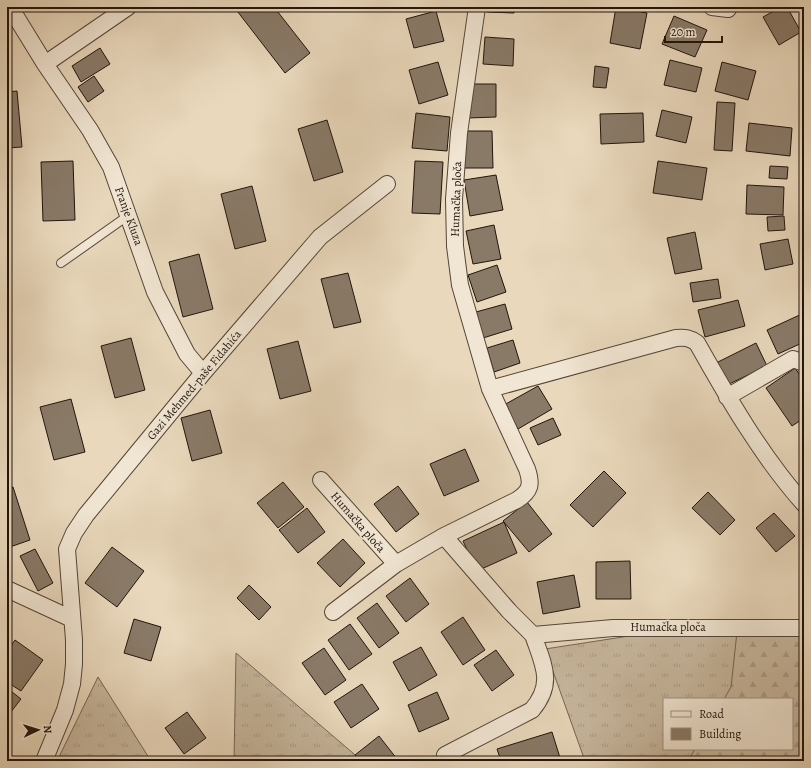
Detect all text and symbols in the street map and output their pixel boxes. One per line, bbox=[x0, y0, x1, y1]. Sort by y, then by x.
scale bar bbox=[665, 18, 722, 44]
text: 20 m bbox=[671, 24, 695, 40]
street label: Humačka ploča bbox=[447, 160, 465, 237]
street label: Franje Kluza bbox=[111, 184, 147, 248]
street label: Gazi Mehmed-paše Fidahića bbox=[143, 326, 245, 443]
street label: Humačka ploča bbox=[327, 488, 389, 556]
street label: Humačka ploča bbox=[630, 619, 706, 635]
legend bbox=[663, 698, 793, 750]
text: Road bbox=[699, 706, 725, 722]
north arrow bbox=[18, 710, 58, 750]
text: N bbox=[40, 725, 55, 734]
text: Building bbox=[699, 726, 741, 742]

